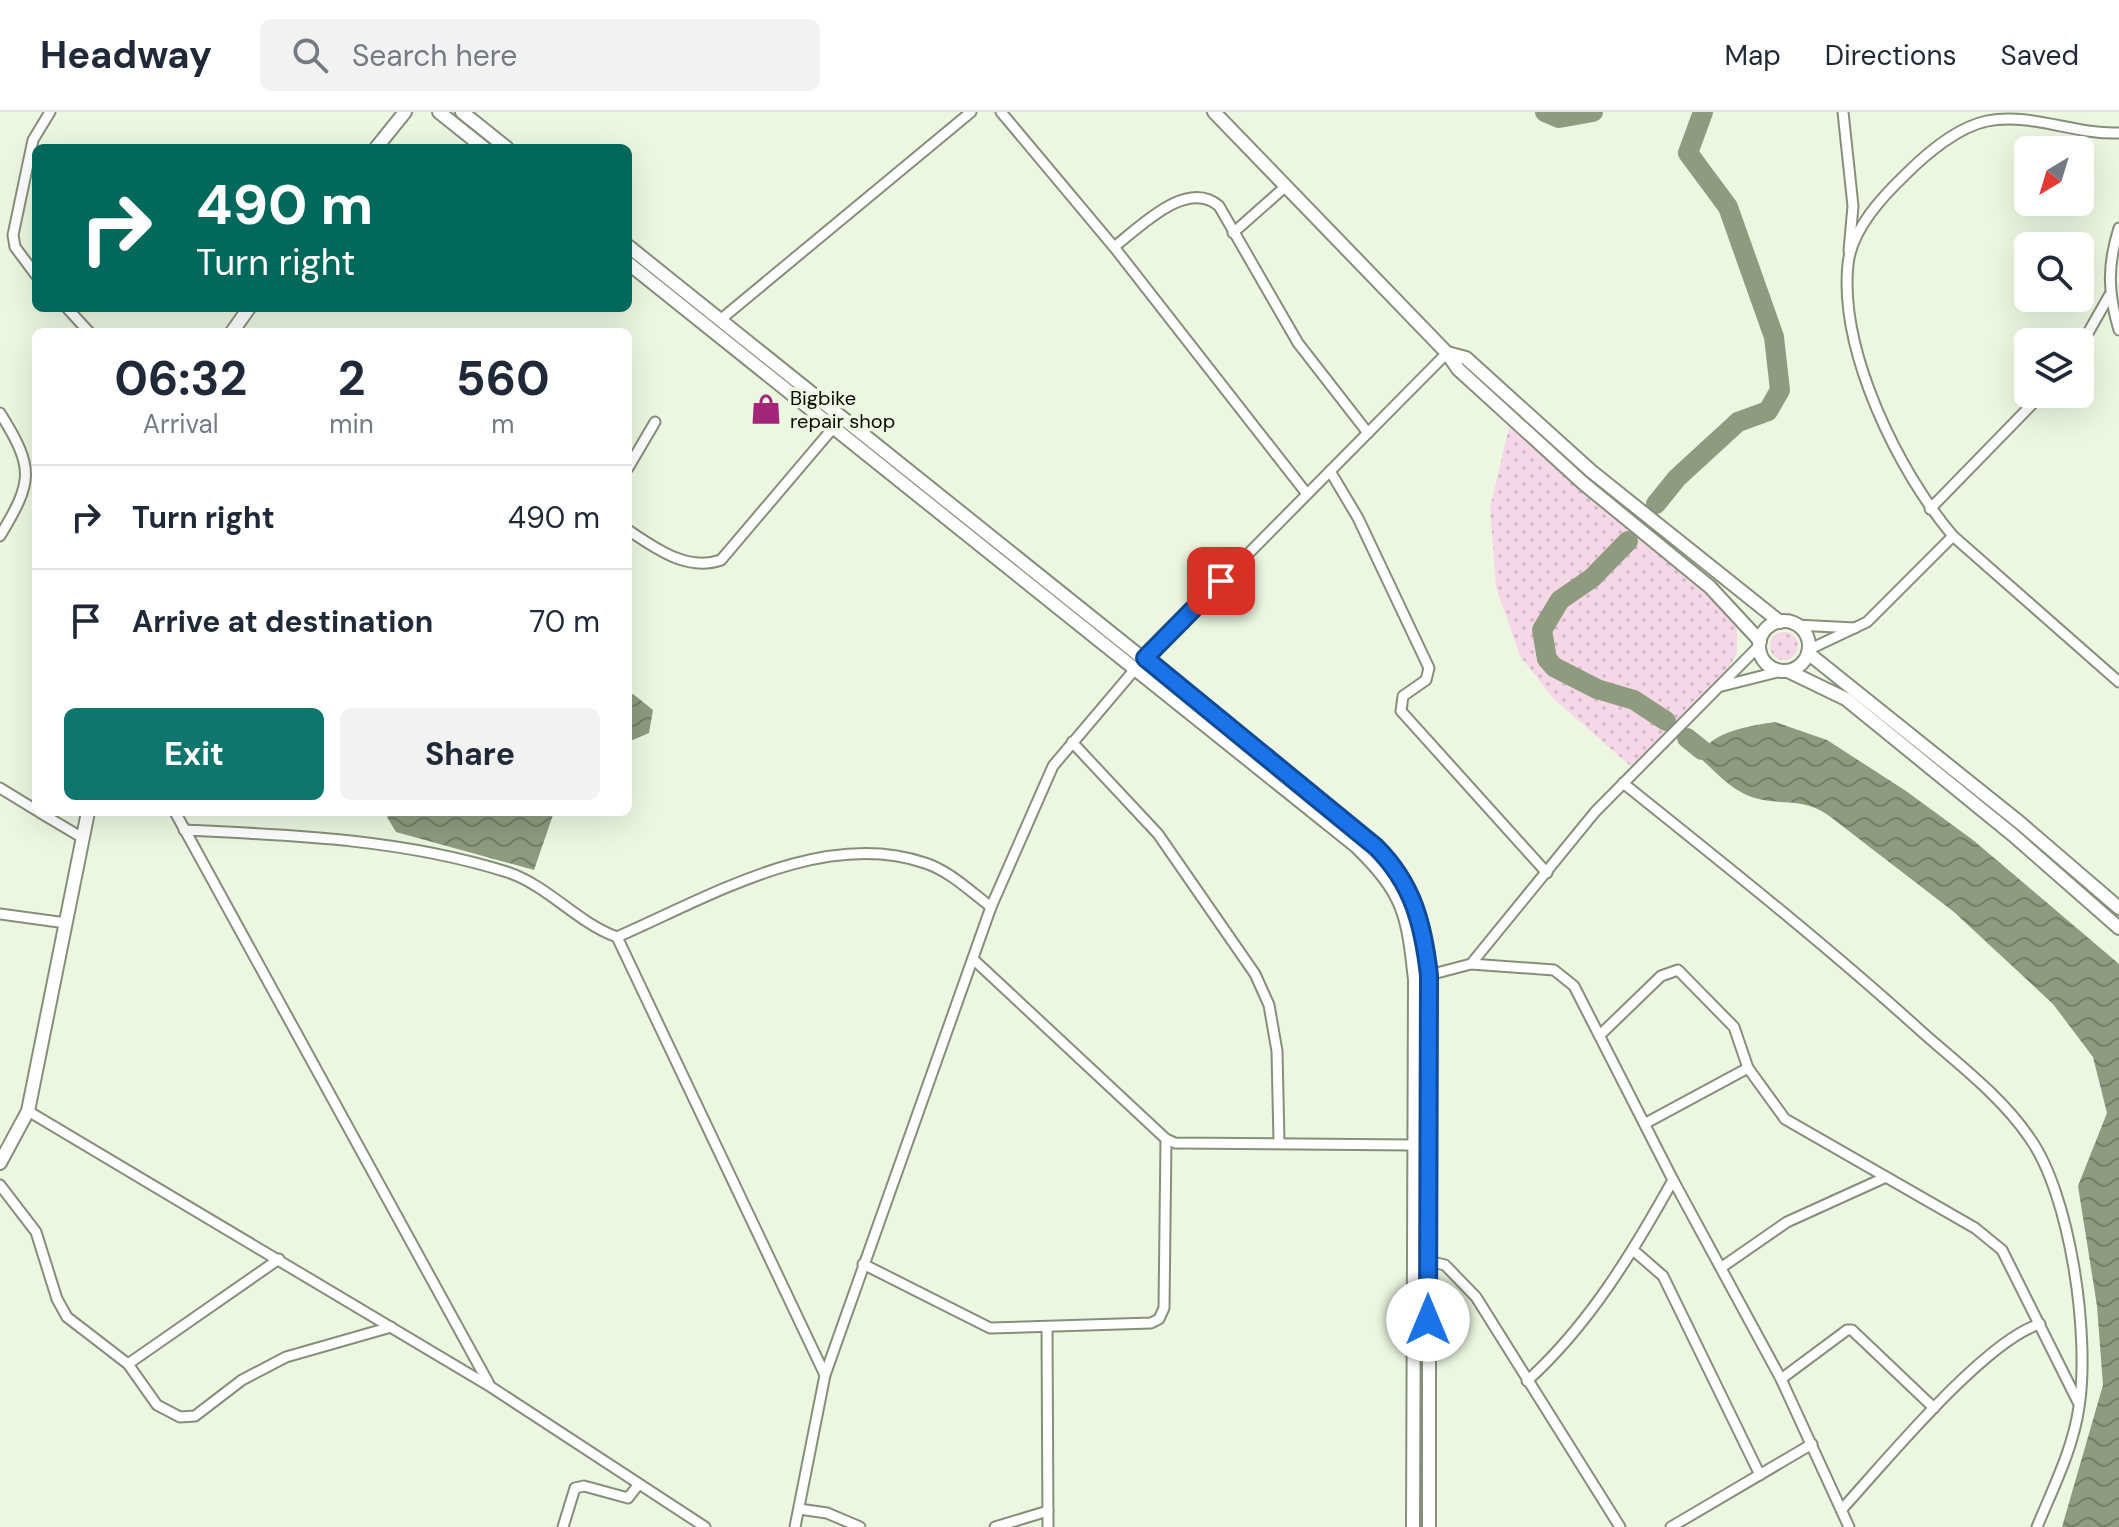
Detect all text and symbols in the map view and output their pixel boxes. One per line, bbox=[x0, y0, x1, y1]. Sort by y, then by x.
search box bbox=[260, 19, 820, 91]
text: Headway bbox=[40, 30, 212, 80]
icon: search bbox=[288, 33, 332, 77]
text: Search here bbox=[352, 36, 517, 75]
text: Map bbox=[1724, 37, 1781, 74]
text: Directions bbox=[1825, 37, 1957, 74]
text: Saved bbox=[2001, 37, 2079, 74]
north arrow bbox=[2014, 136, 2094, 216]
map controls bbox=[2014, 136, 2094, 408]
text: 490 m bbox=[196, 168, 373, 241]
icon: right bbox=[64, 176, 168, 280]
button: search bbox=[2014, 232, 2094, 312]
text: Turn right bbox=[196, 239, 355, 286]
button: layers bbox=[2014, 328, 2094, 408]
text: 06:32 bbox=[114, 347, 247, 410]
text: 2 bbox=[338, 347, 365, 410]
text: 560 bbox=[456, 347, 550, 410]
place label: Bigbike repair shop bbox=[790, 385, 895, 434]
shop icon: Bigbike repair shop bbox=[749, 392, 783, 426]
text: Arrival bbox=[143, 407, 219, 441]
text: min bbox=[329, 407, 374, 441]
text: m bbox=[491, 407, 514, 441]
icon: right bbox=[64, 495, 108, 539]
text: Turn right bbox=[132, 498, 275, 537]
text: 490 m bbox=[508, 498, 600, 537]
pin bbox=[1187, 547, 1255, 615]
icon: arrive bbox=[1199, 559, 1243, 603]
icon: arrive bbox=[64, 599, 108, 643]
text: Arrive at destination bbox=[132, 602, 433, 641]
text: 70 m bbox=[529, 602, 600, 641]
button: Exit bbox=[64, 708, 324, 800]
button: Share bbox=[340, 708, 600, 800]
position arrow bbox=[1386, 1278, 1470, 1362]

